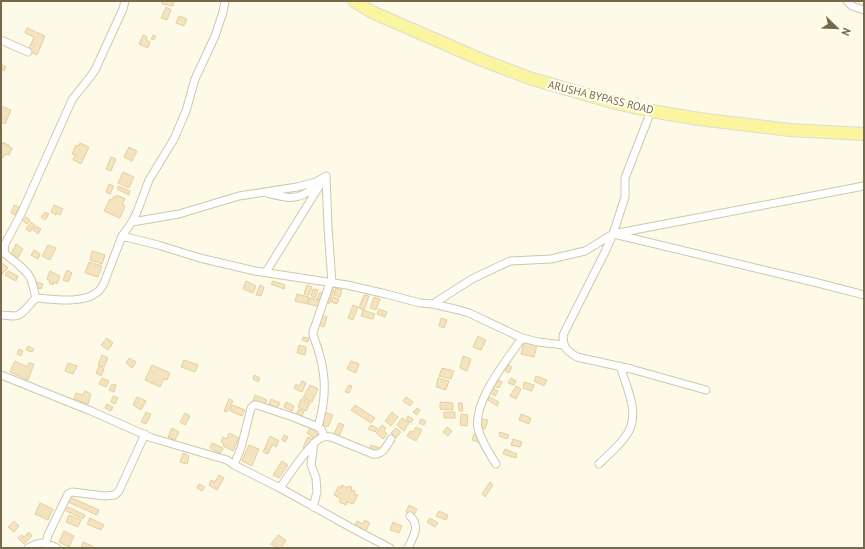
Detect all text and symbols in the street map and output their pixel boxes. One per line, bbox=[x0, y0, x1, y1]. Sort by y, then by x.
north arrow bbox=[817, 8, 857, 48]
text: N bbox=[838, 26, 854, 38]
street label: ARUSHA BYPASS ROAD bbox=[547, 77, 655, 117]

